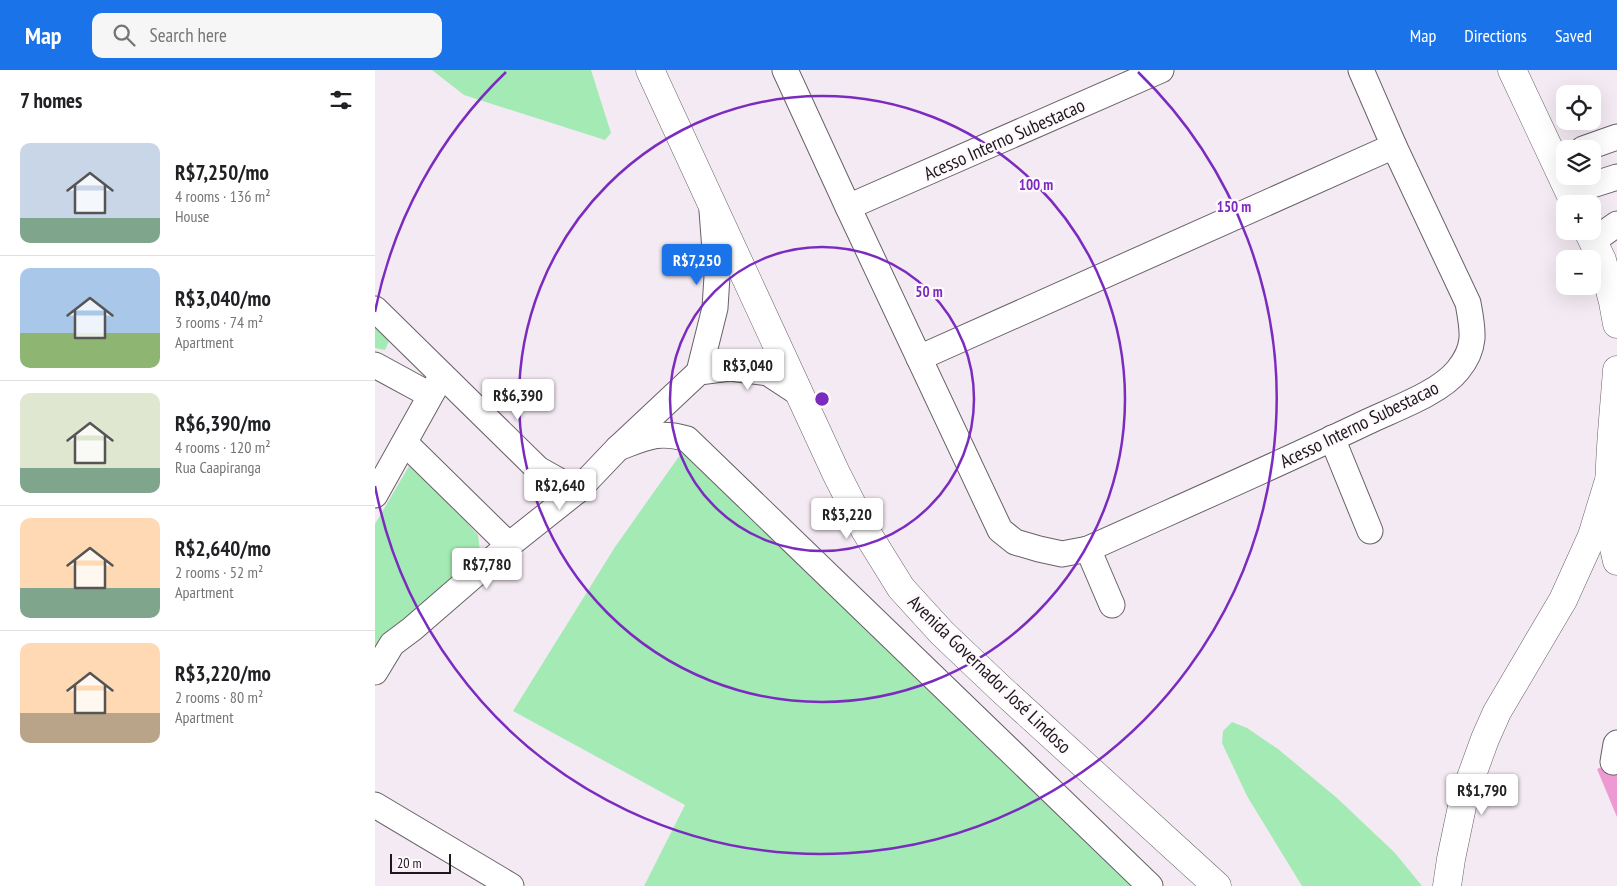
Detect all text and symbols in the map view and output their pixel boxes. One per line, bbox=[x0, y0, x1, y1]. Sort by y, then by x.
search box bbox=[92, 13, 442, 58]
text: Map bbox=[25, 20, 62, 51]
icon: search bbox=[110, 21, 138, 49]
text: Search here bbox=[150, 23, 227, 47]
text: Map bbox=[1410, 24, 1436, 47]
text: Directions bbox=[1464, 24, 1527, 47]
text: Saved bbox=[1555, 24, 1592, 47]
map controls bbox=[1556, 85, 1601, 295]
button: locate bbox=[1556, 85, 1601, 130]
icon: filters bbox=[327, 86, 355, 114]
text: 7 homes bbox=[20, 87, 82, 114]
street label: Acesso Interno Subestacao bbox=[920, 93, 1088, 185]
button: layers bbox=[1556, 140, 1601, 185]
text: R$7,250/mo bbox=[175, 159, 269, 186]
icon: home bbox=[60, 163, 120, 223]
text: 100 m bbox=[1019, 175, 1053, 194]
text: 4 rooms · 136 m² bbox=[175, 186, 271, 206]
button: + bbox=[1556, 195, 1601, 240]
text: 150 m bbox=[1217, 197, 1251, 216]
text: House bbox=[175, 206, 209, 226]
pin: R$7,250 bbox=[651, 244, 743, 286]
text: R$7,250 bbox=[673, 250, 721, 270]
button: − bbox=[1556, 250, 1601, 295]
text: 50 m bbox=[915, 282, 943, 301]
text: R$3,040/mo bbox=[175, 285, 271, 312]
icon: home bbox=[60, 288, 120, 348]
text: 3 rooms · 74 m² bbox=[175, 312, 263, 332]
text: Apartment bbox=[175, 332, 234, 352]
pin: R$3,040 bbox=[702, 348, 794, 391]
text: R$3,040 bbox=[723, 355, 773, 375]
street label: Acesso Interno Subestacao bbox=[1276, 375, 1442, 473]
pin: R$6,390 bbox=[472, 378, 564, 421]
text: R$6,390 bbox=[493, 385, 543, 405]
centre of rings bbox=[813, 390, 831, 408]
text: R$6,390/mo bbox=[175, 410, 271, 437]
icon: home bbox=[60, 413, 120, 473]
text: 4 rooms · 120 m² bbox=[175, 437, 271, 457]
text: Rua Caapiranga bbox=[175, 457, 261, 477]
pin: R$2,640 bbox=[514, 468, 606, 511]
text: R$2,640 bbox=[535, 475, 585, 495]
pin: R$3,220 bbox=[801, 498, 893, 540]
text: R$3,220 bbox=[822, 504, 872, 524]
text: R$2,640/mo bbox=[175, 535, 271, 562]
icon: home bbox=[60, 538, 120, 598]
pin: R$7,780 bbox=[441, 548, 533, 590]
text: R$7,780 bbox=[463, 554, 511, 574]
text: 2 rooms · 52 m² bbox=[175, 562, 263, 582]
text: Apartment bbox=[175, 582, 234, 602]
street label: Avenida Governador José Lindoso bbox=[903, 590, 1077, 758]
text: R$3,220/mo bbox=[175, 660, 271, 687]
icon: home bbox=[60, 663, 120, 723]
text: 2 rooms · 80 m² bbox=[175, 687, 263, 707]
text: Apartment bbox=[175, 707, 234, 727]
pin: R$1,790 bbox=[1436, 774, 1528, 816]
text: R$1,790 bbox=[1457, 780, 1507, 800]
scale bar bbox=[390, 851, 451, 874]
text: 20 m bbox=[397, 854, 422, 872]

